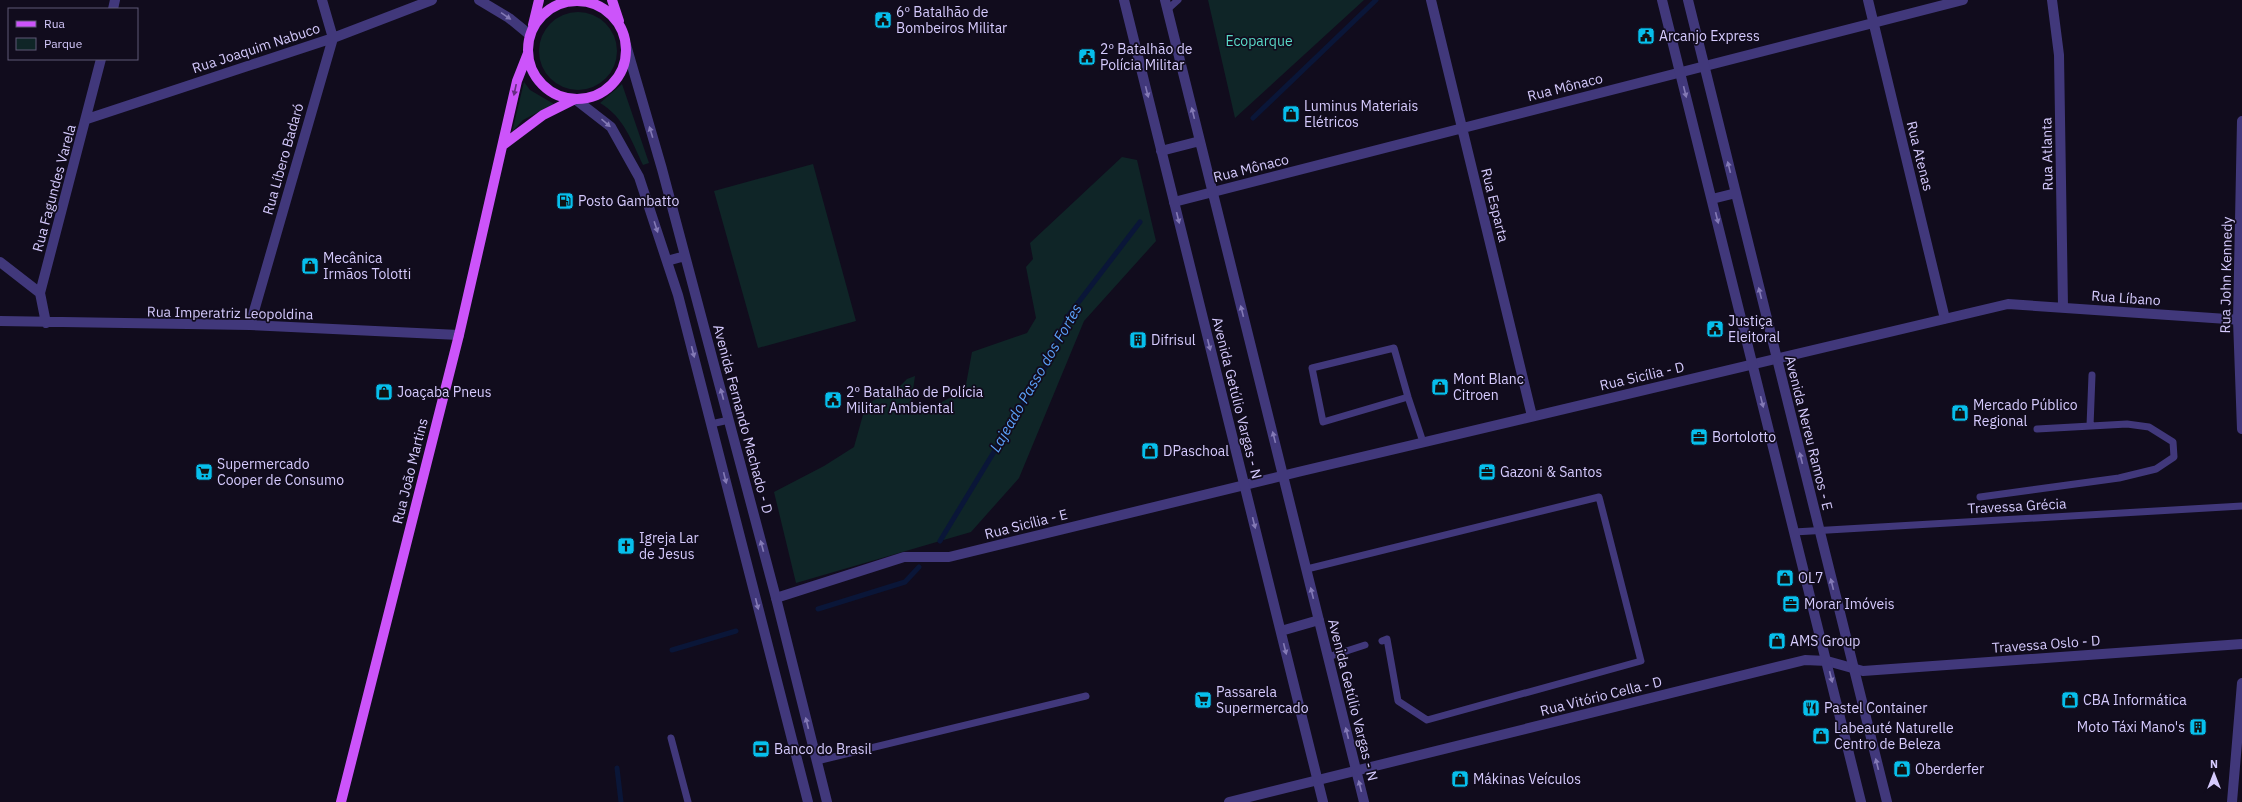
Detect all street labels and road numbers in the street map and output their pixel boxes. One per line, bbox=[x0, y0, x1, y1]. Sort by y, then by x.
street label: Rua Joaquim Nabuco bbox=[190, 19, 322, 77]
street label: Rua Mônaco bbox=[1525, 69, 1605, 105]
street label: Rua Líbero Badaró bbox=[258, 101, 308, 217]
street label: Rua Atlanta bbox=[2037, 117, 2057, 191]
street label: Rua Atenas bbox=[1903, 119, 1937, 193]
street label: Rua Fagundes Varela bbox=[28, 122, 80, 254]
street label: Rua Mônaco bbox=[1211, 150, 1291, 186]
street label: Rua Esparta bbox=[1477, 166, 1513, 244]
street label: Rua John Kennedy bbox=[2216, 216, 2236, 334]
street label: Rua Líbano bbox=[2091, 287, 2161, 309]
street label: Rua Imperatriz Leopoldina bbox=[147, 303, 314, 323]
street label: Avenida Getúlio Vargas - N bbox=[1208, 315, 1266, 481]
street label: Avenida Fernando Machado - D bbox=[709, 322, 777, 516]
street label: Avenida Nereu Ramos - E bbox=[1781, 354, 1837, 512]
street label: Rua Sicília - D bbox=[1598, 358, 1686, 394]
street label: Rua João Martins bbox=[388, 416, 432, 526]
street label: Travessa Grécia bbox=[1967, 494, 2067, 518]
street label: Rua Sicília - E bbox=[983, 505, 1069, 543]
street label: Avenida Getúlio Vargas - N bbox=[1324, 617, 1382, 783]
street label: Travessa Oslo - D bbox=[1991, 631, 2101, 657]
street label: Rua Vitório Cella - D bbox=[1538, 672, 1664, 720]

